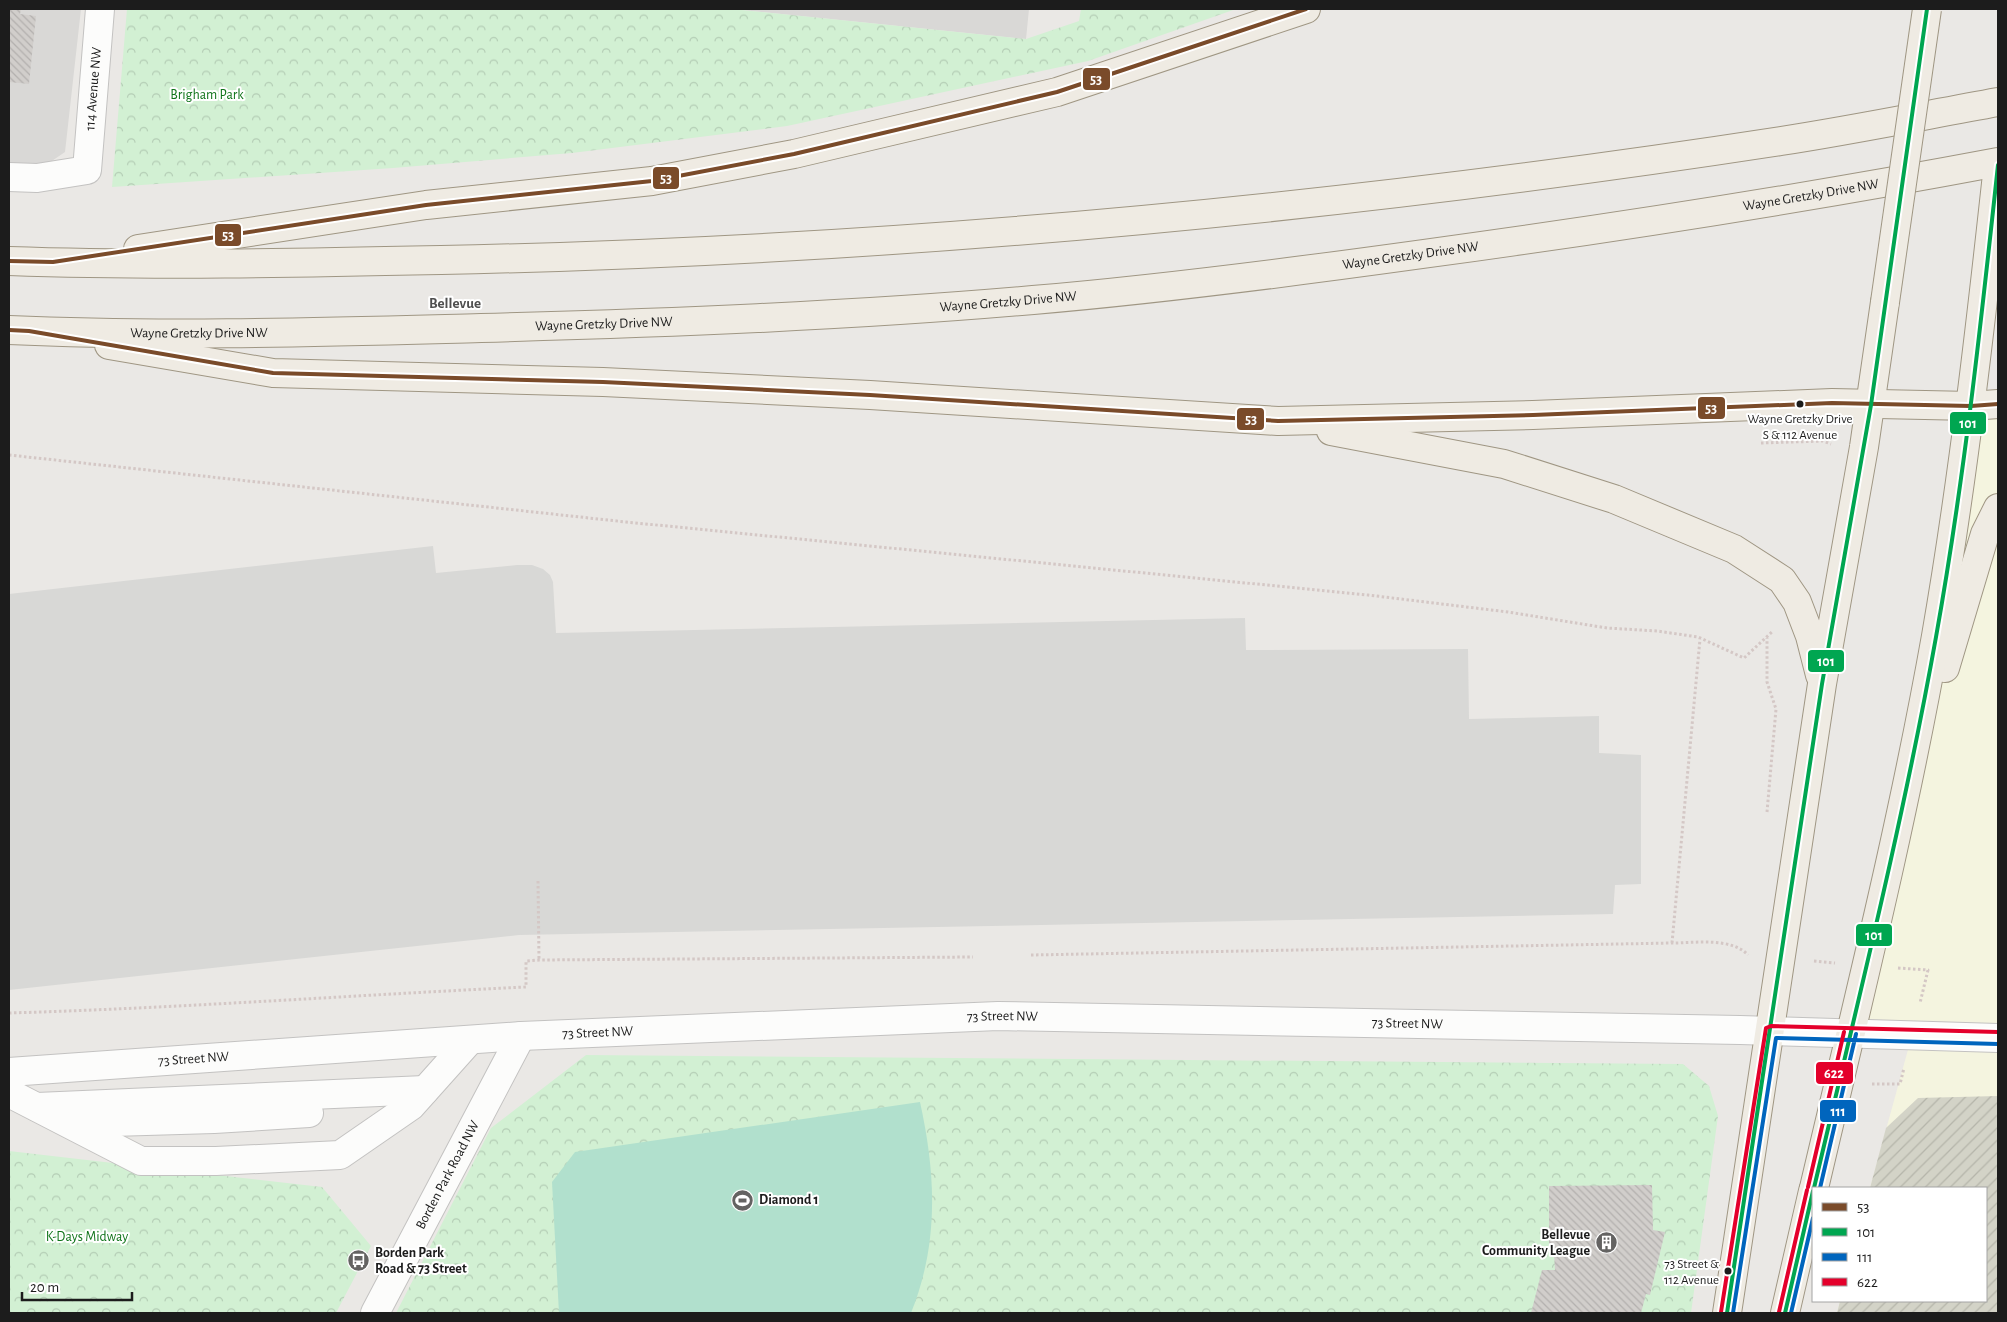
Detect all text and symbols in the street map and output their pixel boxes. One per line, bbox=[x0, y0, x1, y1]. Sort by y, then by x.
street label: 114 Avenue NW bbox=[83, 46, 104, 131]
line badge: 53 bbox=[1082, 67, 1111, 91]
text: 53 bbox=[1090, 73, 1102, 87]
park label: Brigham Park bbox=[170, 88, 244, 102]
line badge: 53 bbox=[652, 166, 680, 190]
text: 53 bbox=[660, 172, 672, 186]
street label: Wayne Gretzky Drive NW bbox=[1742, 177, 1880, 213]
line badge: 53 bbox=[214, 223, 242, 247]
text: 53 bbox=[222, 229, 234, 243]
street label: Wayne Gretzky Drive NW bbox=[1341, 239, 1480, 272]
street label: Wayne Gretzky Drive NW bbox=[939, 289, 1078, 314]
district label: Bellevue bbox=[429, 296, 481, 311]
street label: Wayne Gretzky Drive NW bbox=[535, 315, 673, 333]
street label: Wayne Gretzky Drive NW bbox=[130, 326, 268, 341]
line badge: 53 bbox=[1697, 396, 1726, 420]
marker: Wayne Gretzky Drive S & 112 Avenue bbox=[1795, 399, 1805, 409]
text: 53 bbox=[1705, 402, 1717, 416]
line badge: 53 bbox=[1236, 407, 1265, 431]
line badge: 101 bbox=[1949, 411, 1987, 435]
text: 53 bbox=[1245, 413, 1257, 427]
place label: Wayne Gretzky Drive S & 112 Avenue bbox=[1747, 413, 1853, 442]
text: 101 bbox=[1959, 417, 1977, 431]
line badge: 101 bbox=[1807, 649, 1845, 673]
text: 101 bbox=[1817, 655, 1835, 669]
line badge: 101 bbox=[1855, 923, 1893, 947]
text: 101 bbox=[1865, 929, 1883, 943]
street label: 73 Street NW bbox=[967, 1009, 1038, 1024]
street label: 73 Street NW bbox=[1372, 1016, 1443, 1031]
street label: 73 Street NW bbox=[562, 1024, 634, 1041]
street label: 73 Street NW bbox=[158, 1050, 230, 1069]
line badge: 622 bbox=[1815, 1061, 1854, 1085]
text: 622 bbox=[1824, 1067, 1844, 1081]
line badge: 111 bbox=[1819, 1099, 1857, 1123]
text: 111 bbox=[1830, 1105, 1846, 1119]
street label: Borden Park Road NW bbox=[413, 1118, 482, 1232]
legend bbox=[1812, 1187, 1987, 1302]
sports icon: Diamond 1 bbox=[731, 1188, 755, 1212]
place label: Diamond 1 bbox=[759, 1193, 819, 1207]
text: 53 bbox=[1857, 1200, 1869, 1215]
text: 101 bbox=[1857, 1225, 1875, 1240]
place label: Bellevue Community League bbox=[1482, 1228, 1590, 1258]
park label: K-Days Midway bbox=[46, 1230, 128, 1244]
building icon: Bellevue Community League bbox=[1594, 1231, 1618, 1255]
place label: Borden Park Road & 73 Street bbox=[375, 1246, 467, 1276]
bus stop icon: Borden Park Road & 73 Street bbox=[347, 1249, 371, 1273]
text: 111 bbox=[1857, 1250, 1872, 1265]
place label: 73 Street & 112 Avenue bbox=[1664, 1258, 1719, 1287]
marker: 73 Street & 112 Avenue bbox=[1723, 1266, 1733, 1276]
scale bar bbox=[22, 1270, 132, 1302]
text: 622 bbox=[1857, 1275, 1878, 1290]
text: 20 m bbox=[30, 1280, 59, 1295]

